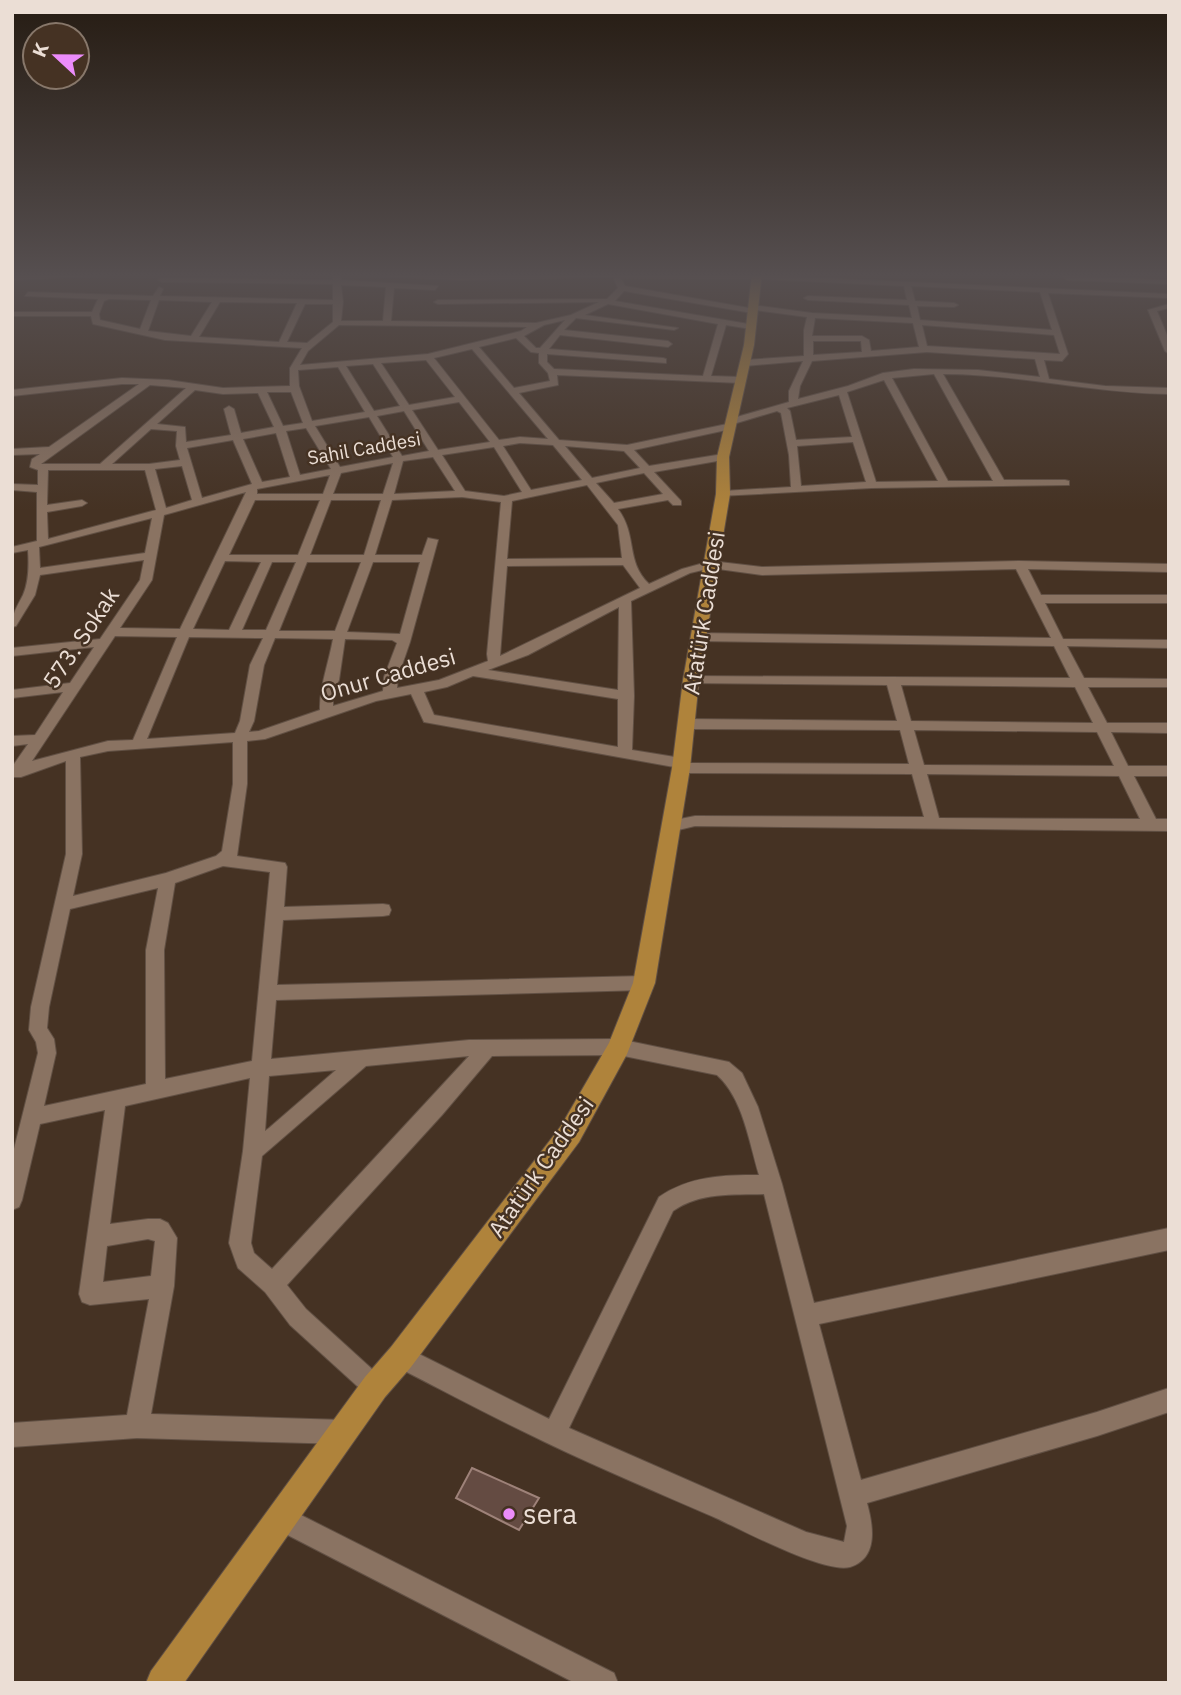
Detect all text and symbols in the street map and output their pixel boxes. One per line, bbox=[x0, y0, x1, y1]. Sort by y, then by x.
north arrow bbox=[21, 21, 91, 91]
text: K bbox=[27, 39, 54, 60]
street label: Sahil Caddesi bbox=[305, 426, 423, 470]
street label: Atatürk Caddesi bbox=[675, 529, 731, 697]
street label: 573. Sokak bbox=[35, 581, 125, 694]
street label: Onur Caddesi bbox=[317, 640, 459, 708]
street label: Atatürk Caddesi bbox=[481, 1090, 600, 1243]
place label: sera bbox=[523, 1495, 577, 1532]
marker: sera bbox=[501, 1506, 517, 1522]

